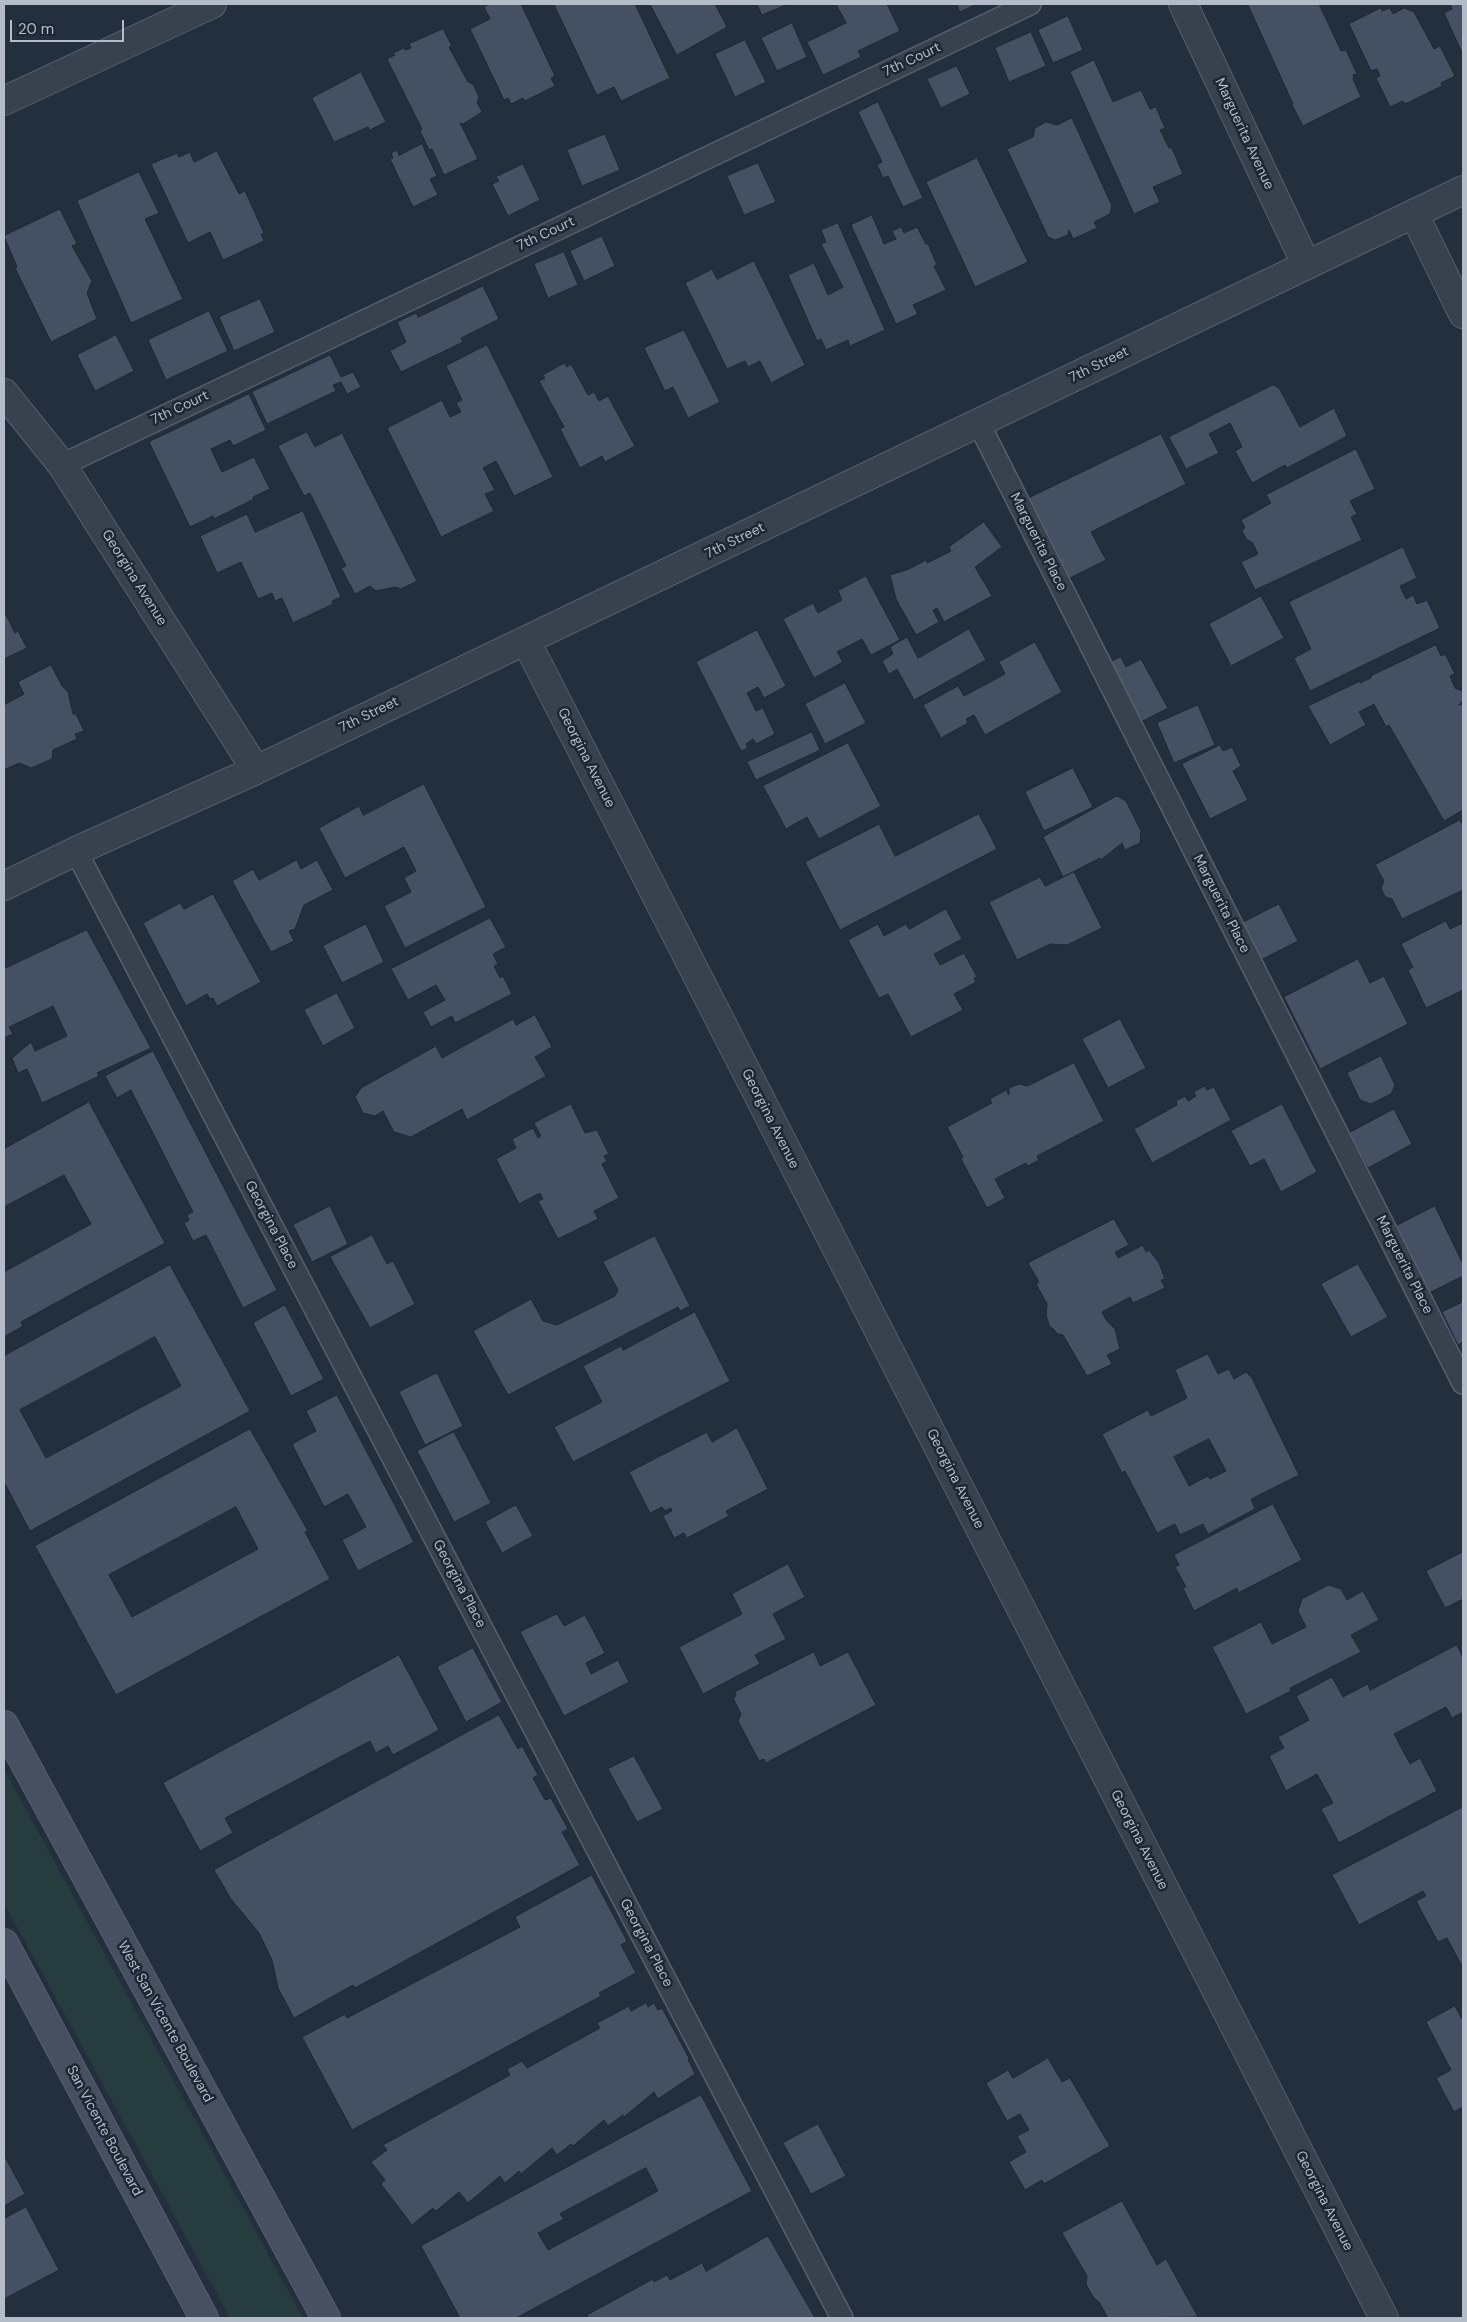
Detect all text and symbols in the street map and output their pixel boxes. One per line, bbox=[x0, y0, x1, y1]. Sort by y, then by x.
scale bar bbox=[12, 10, 126, 42]
text: 20 m bbox=[18, 19, 54, 39]
street label: 7th Court bbox=[880, 39, 944, 81]
street label: Marguerita Avenue bbox=[1211, 76, 1277, 192]
street label: 7th Court bbox=[514, 213, 578, 255]
street label: 7th Street bbox=[1066, 343, 1132, 387]
street label: 7th Court bbox=[148, 387, 212, 429]
street label: Marguerita Place bbox=[1006, 490, 1070, 594]
street label: 7th Street bbox=[702, 519, 768, 563]
street label: Georgina Avenue bbox=[98, 527, 170, 629]
street label: 7th Street bbox=[336, 693, 402, 737]
street label: Georgina Avenue bbox=[554, 705, 618, 811]
street label: Marguerita Place bbox=[1189, 852, 1253, 956]
street label: Georgina Avenue bbox=[738, 1066, 802, 1172]
street label: Georgina Place bbox=[241, 1178, 301, 1272]
street label: Marguerita Place bbox=[1372, 1213, 1436, 1317]
street label: Georgina Avenue bbox=[923, 1426, 987, 1532]
street label: Georgina Place bbox=[429, 1537, 489, 1631]
street label: Georgina Avenue bbox=[1107, 1787, 1171, 1893]
street label: Georgina Place bbox=[616, 1896, 676, 1990]
street label: West San Vicente Boulevard bbox=[114, 1938, 216, 2106]
street label: San Vicente Boulevard bbox=[63, 2063, 145, 2199]
street label: Georgina Avenue bbox=[1292, 2148, 1356, 2254]

